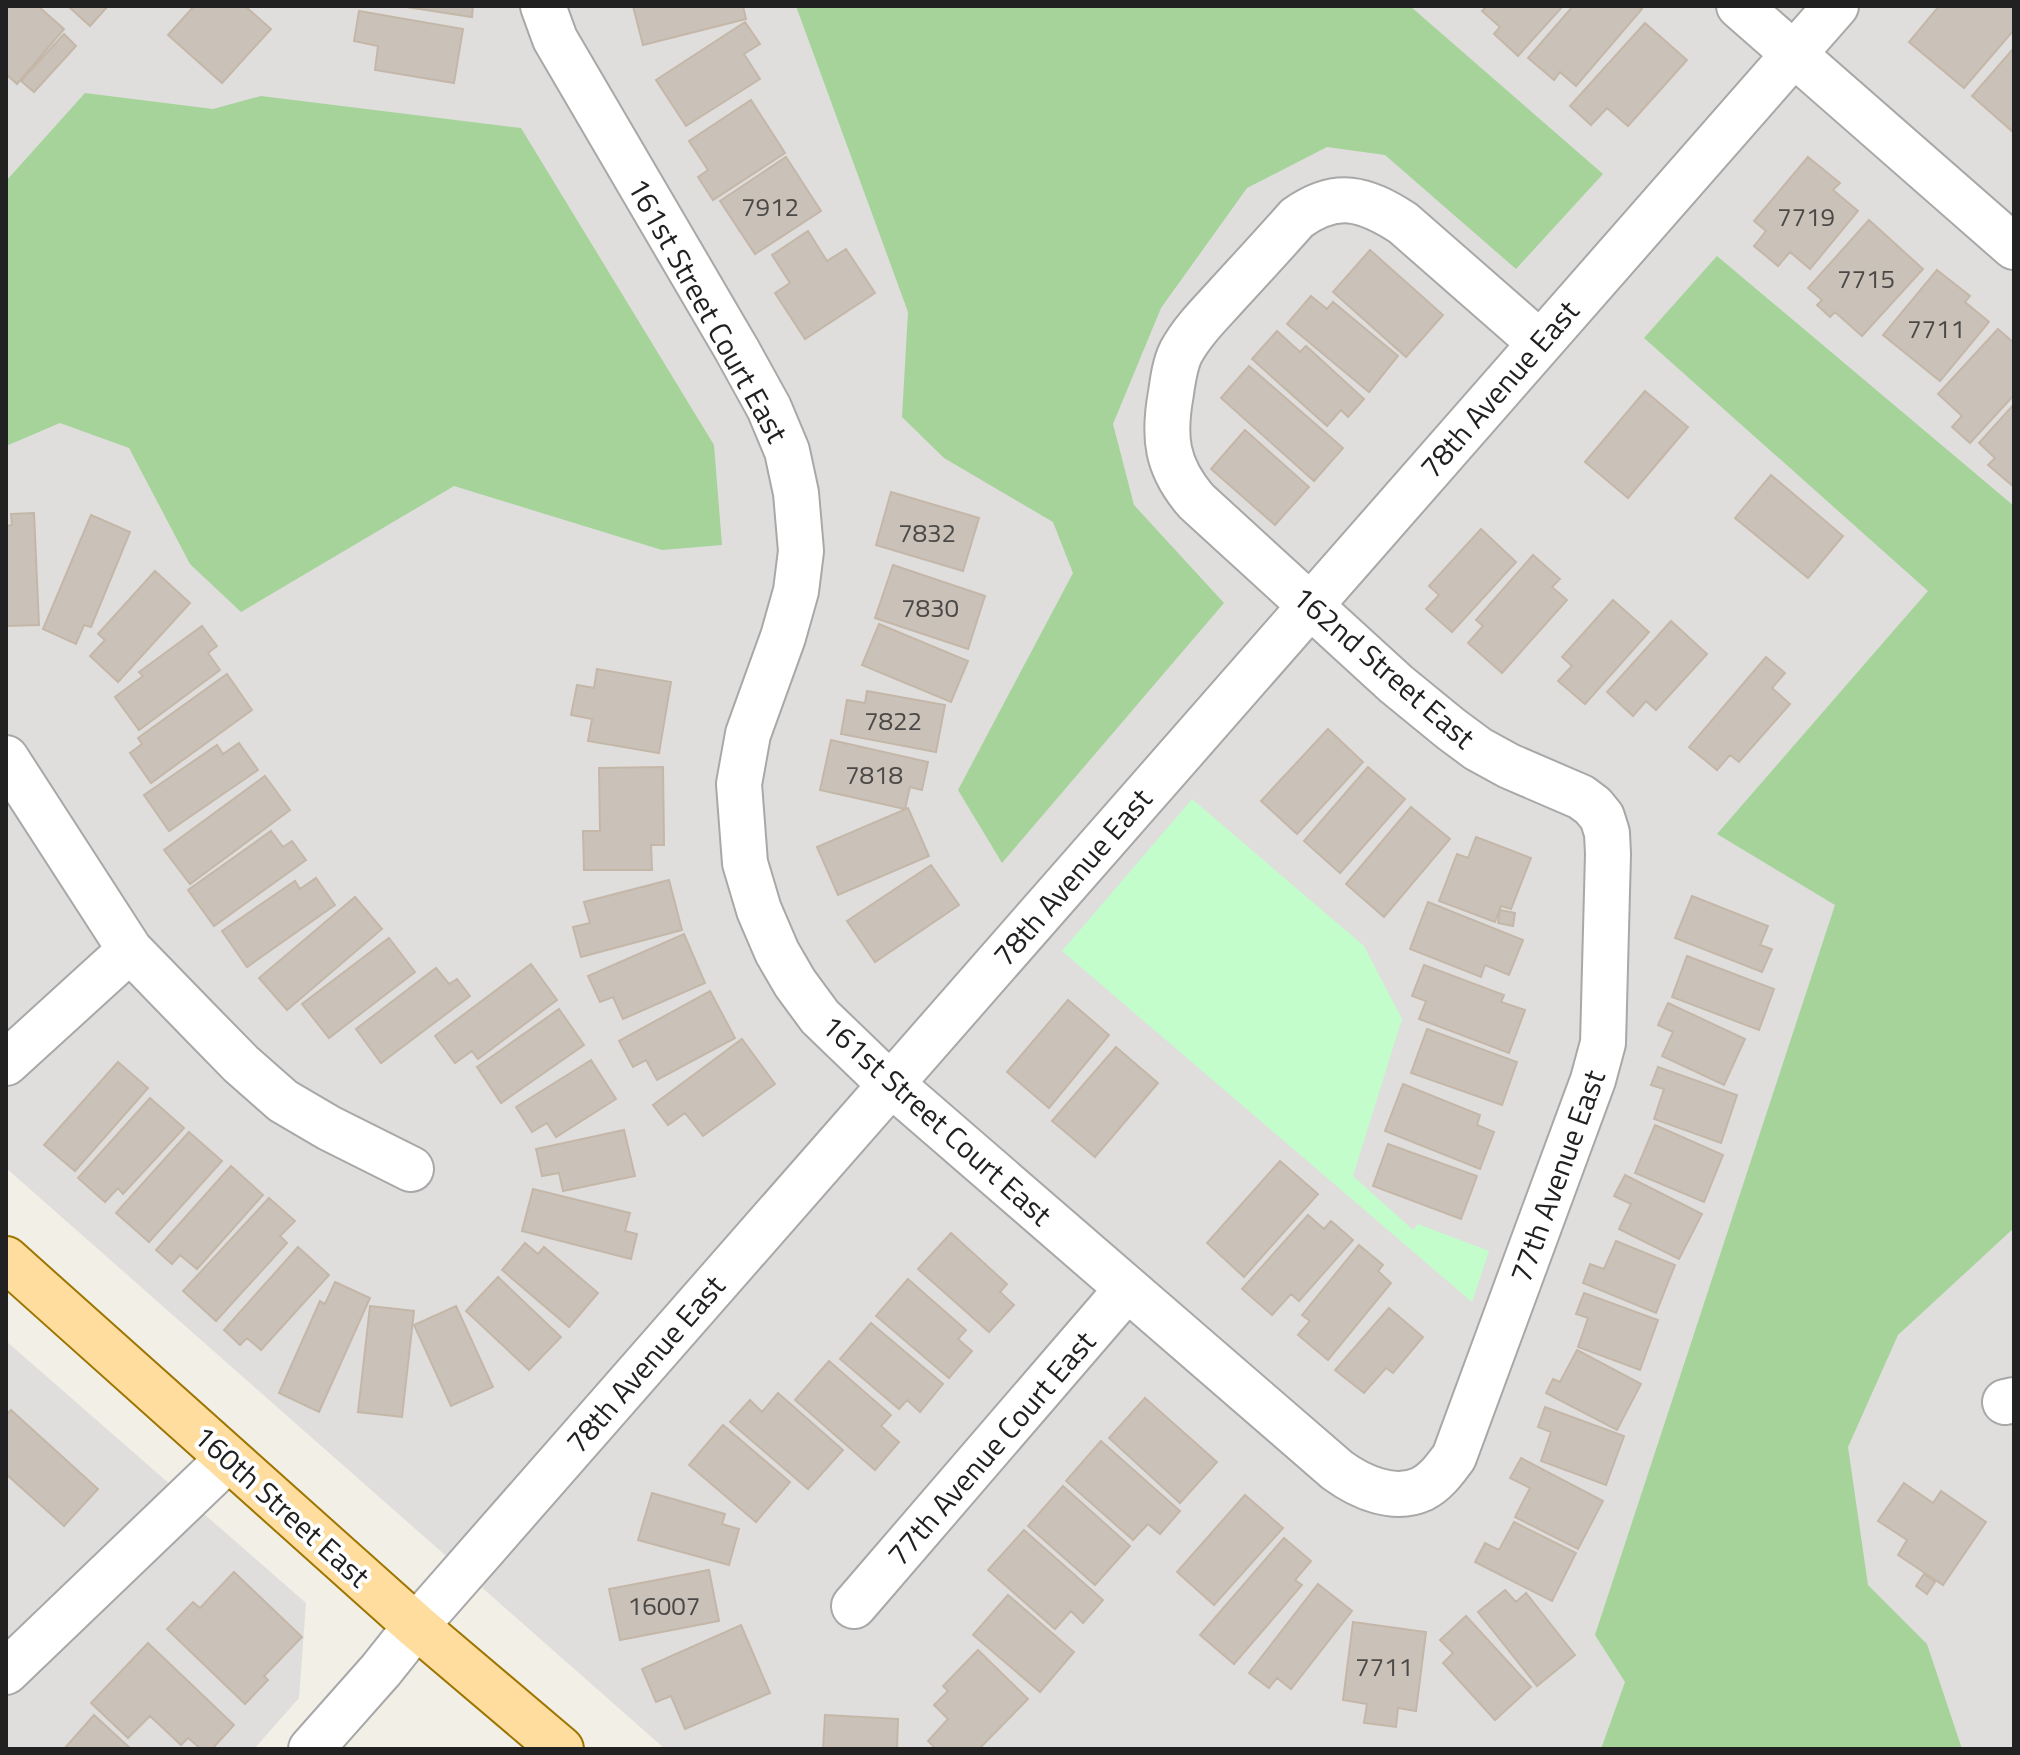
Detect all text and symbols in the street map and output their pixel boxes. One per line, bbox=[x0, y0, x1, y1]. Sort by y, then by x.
street label: 161st Street Court East bbox=[616, 169, 800, 451]
house number: 7912 bbox=[741, 187, 799, 226]
house number: 7719 bbox=[1777, 197, 1835, 236]
house number: 7715 bbox=[1837, 259, 1895, 298]
street label: 78th Avenue East bbox=[1408, 289, 1590, 488]
house number: 7711 bbox=[1907, 309, 1965, 348]
house number: 7832 bbox=[898, 513, 956, 552]
street label: 162nd Street East bbox=[1282, 575, 1486, 760]
house number: 7830 bbox=[901, 588, 959, 627]
house number: 7822 bbox=[864, 701, 922, 740]
house number: 7818 bbox=[845, 755, 903, 794]
street label: 78th Avenue East bbox=[981, 777, 1163, 976]
street label: 161st Street Court East bbox=[811, 1004, 1063, 1237]
street label: 77th Avenue East bbox=[1497, 1063, 1617, 1289]
street label: 78th Avenue East bbox=[554, 1264, 736, 1463]
street label: 77th Avenue Court East bbox=[876, 1320, 1107, 1576]
street label: 160th Street East bbox=[183, 1414, 381, 1598]
house number: 16007 bbox=[628, 1586, 700, 1625]
house number: 7711 bbox=[1355, 1647, 1413, 1686]

